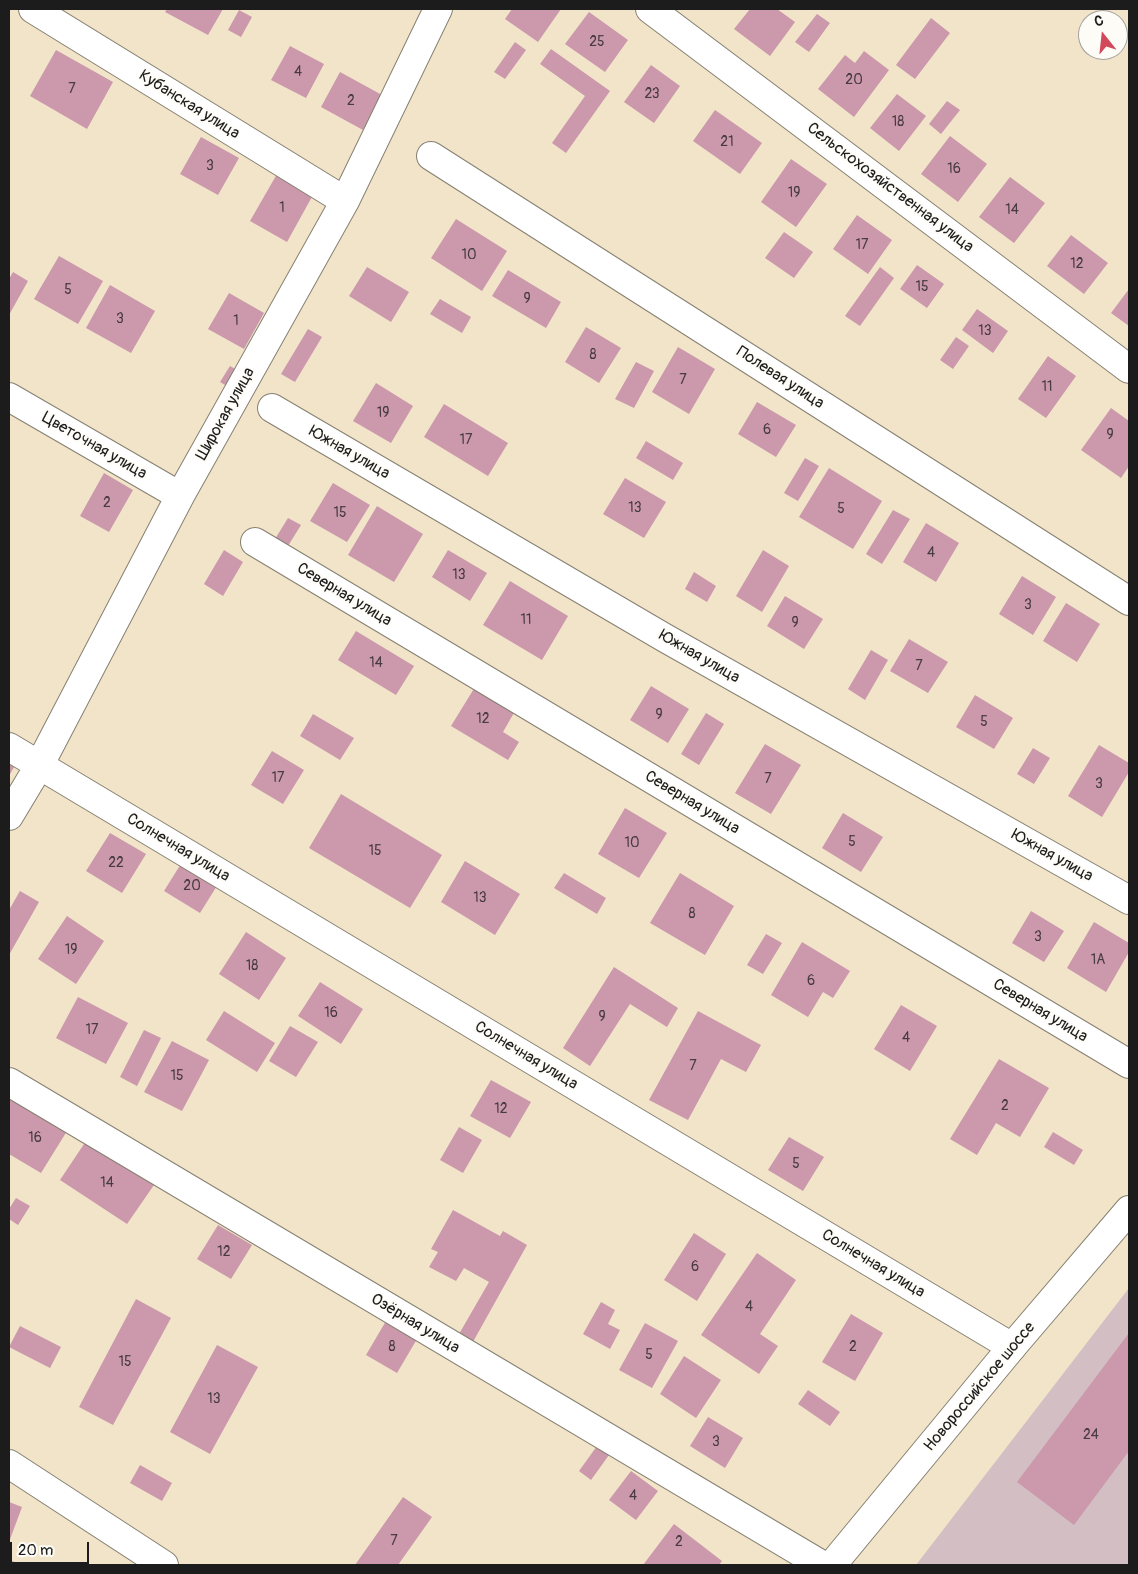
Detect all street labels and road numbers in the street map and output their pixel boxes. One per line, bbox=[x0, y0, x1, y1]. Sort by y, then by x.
street label: Кубанская улица bbox=[135, 66, 243, 144]
street label: Сельскохозяйственная улица bbox=[803, 119, 977, 257]
street label: Полевая улица bbox=[733, 343, 827, 413]
street label: Широкая улица bbox=[193, 364, 259, 464]
street label: Цветочная улица bbox=[38, 408, 150, 484]
street label: Южная улица bbox=[305, 422, 393, 484]
street label: Северная улица bbox=[293, 559, 395, 631]
street label: Южная улица bbox=[655, 626, 743, 688]
street label: Северная улица bbox=[641, 767, 743, 839]
street label: Солнечная улица bbox=[123, 810, 233, 886]
street label: Южная улица bbox=[1008, 826, 1096, 886]
street label: Северная улица bbox=[989, 975, 1091, 1047]
street label: Солнечная улица bbox=[471, 1018, 581, 1094]
street label: Солнечная улица bbox=[818, 1226, 928, 1302]
street label: Озёрная улица bbox=[367, 1290, 463, 1358]
street label: Новороссийское шоссе bbox=[920, 1318, 1040, 1456]

